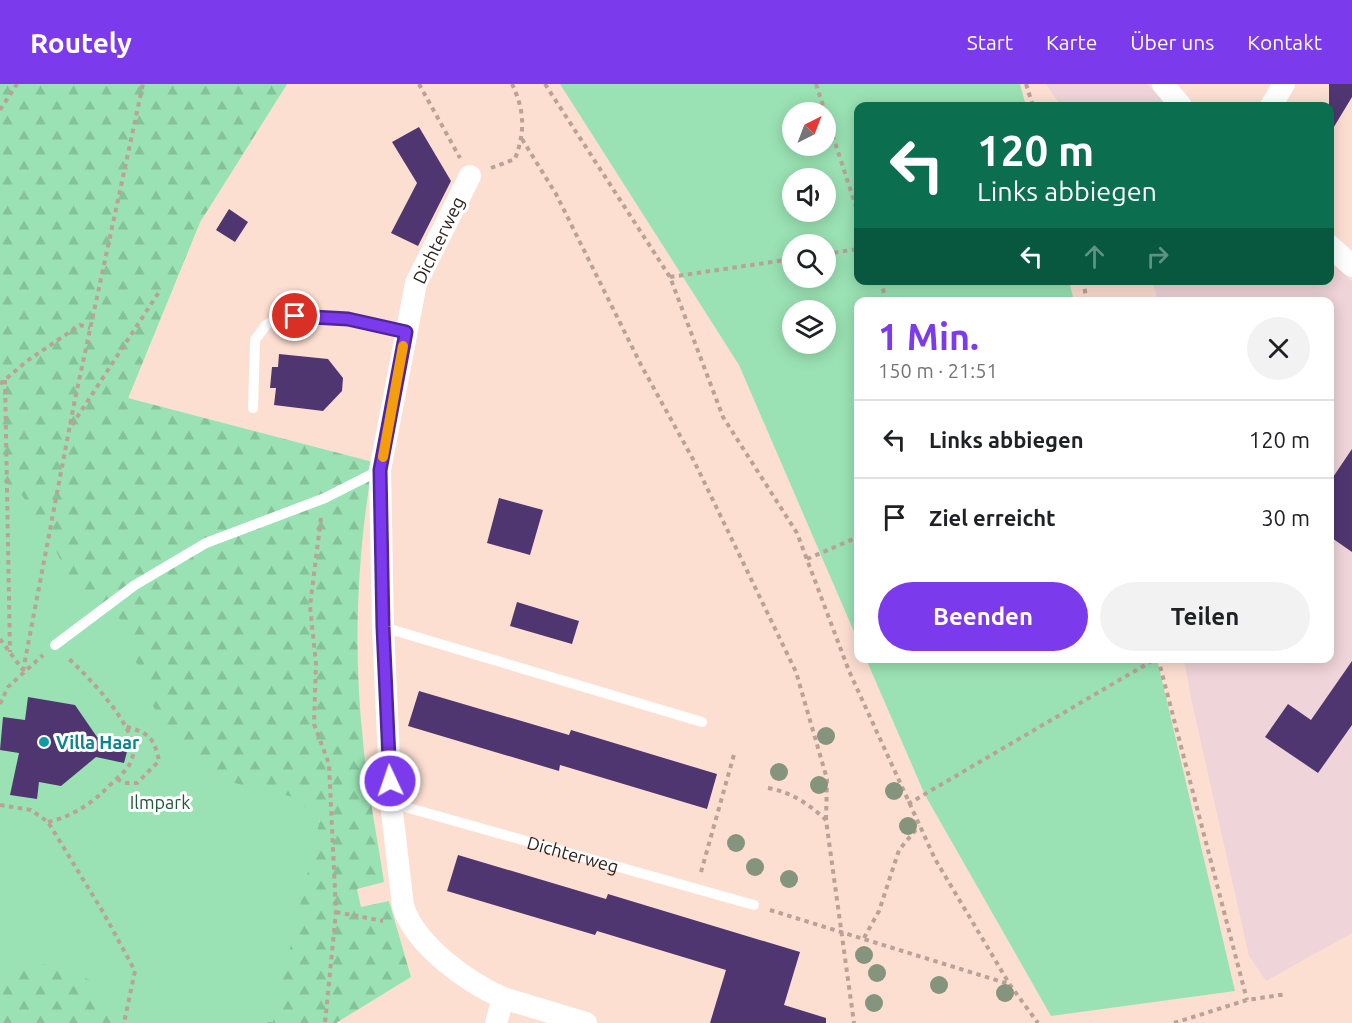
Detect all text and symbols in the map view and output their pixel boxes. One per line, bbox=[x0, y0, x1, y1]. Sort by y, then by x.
text: Routely bbox=[30, 27, 132, 58]
text: Start bbox=[967, 30, 1013, 54]
text: Karte bbox=[1046, 30, 1097, 54]
text: Über uns bbox=[1130, 30, 1214, 54]
text: Kontakt bbox=[1247, 30, 1322, 54]
north arrow bbox=[782, 102, 836, 156]
map controls bbox=[782, 102, 836, 354]
icon: left bbox=[878, 126, 956, 204]
text: 120 m bbox=[977, 127, 1094, 174]
button: sound bbox=[782, 168, 836, 222]
text: Links abbiegen bbox=[977, 176, 1157, 206]
street label: Dichterweg bbox=[408, 193, 468, 287]
button: search bbox=[782, 234, 836, 288]
icon: left bbox=[1015, 240, 1048, 273]
icon: ahead bbox=[1078, 240, 1111, 273]
icon: right bbox=[1141, 240, 1174, 273]
pin bbox=[269, 290, 320, 341]
icon: arrive bbox=[278, 299, 311, 332]
button: layers bbox=[782, 300, 836, 354]
text: 1 Min. bbox=[878, 316, 979, 357]
button: close bbox=[1247, 317, 1310, 380]
text: 150 m · 21:51 bbox=[878, 359, 998, 382]
icon: left bbox=[878, 423, 911, 456]
text: Links abbiegen bbox=[929, 427, 1084, 452]
text: 120 m bbox=[1249, 427, 1310, 452]
icon: arrive bbox=[878, 501, 911, 534]
text: Ziel erreicht bbox=[929, 505, 1056, 530]
text: 30 m bbox=[1261, 505, 1310, 530]
button: Beenden bbox=[878, 582, 1088, 651]
button: Teilen bbox=[1100, 582, 1310, 651]
place label: Villa Haar bbox=[56, 732, 140, 752]
marker: Villa Haar bbox=[37, 735, 51, 749]
position arrow bbox=[358, 749, 422, 813]
park label: Ilmpark bbox=[130, 792, 190, 812]
street label: Dichterweg bbox=[525, 832, 621, 876]

